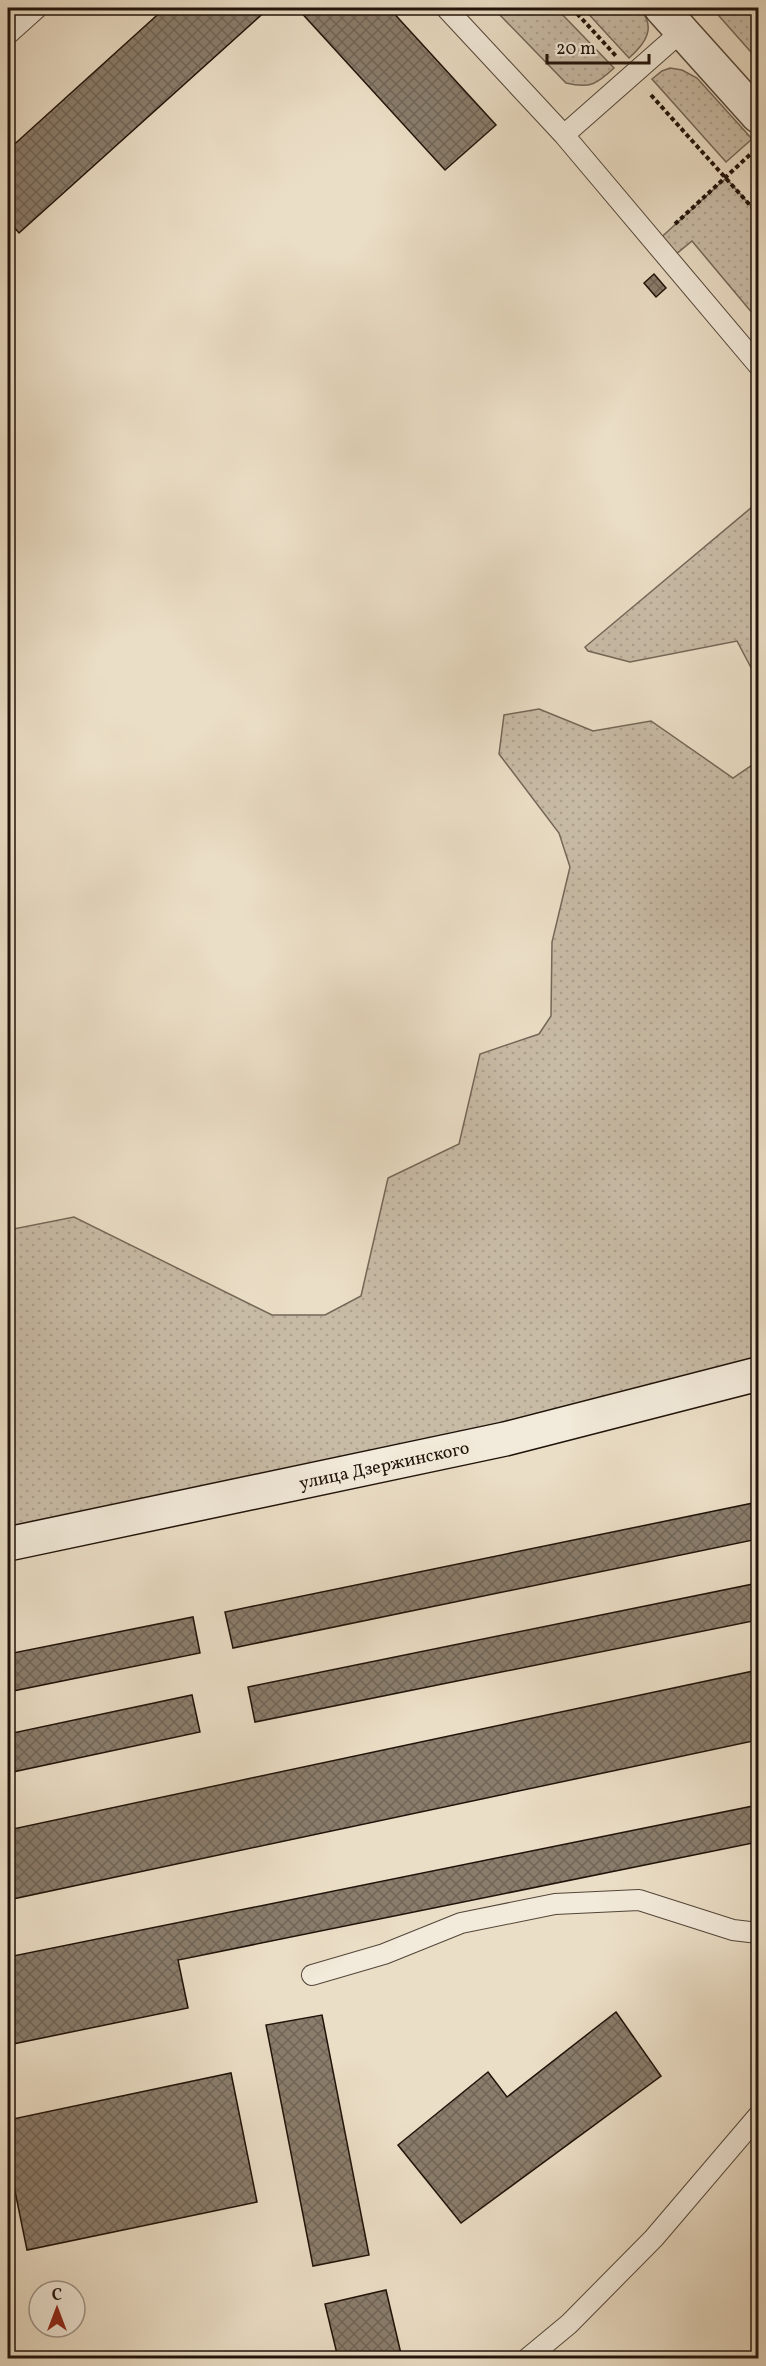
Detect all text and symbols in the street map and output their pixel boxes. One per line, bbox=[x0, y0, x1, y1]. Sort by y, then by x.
scale bar bbox=[547, 27, 649, 65]
text: 20 m bbox=[556, 37, 596, 62]
street label: улица Дзержинского bbox=[297, 1436, 472, 1497]
north arrow bbox=[27, 2279, 87, 2339]
text: С bbox=[52, 2285, 62, 2307]

